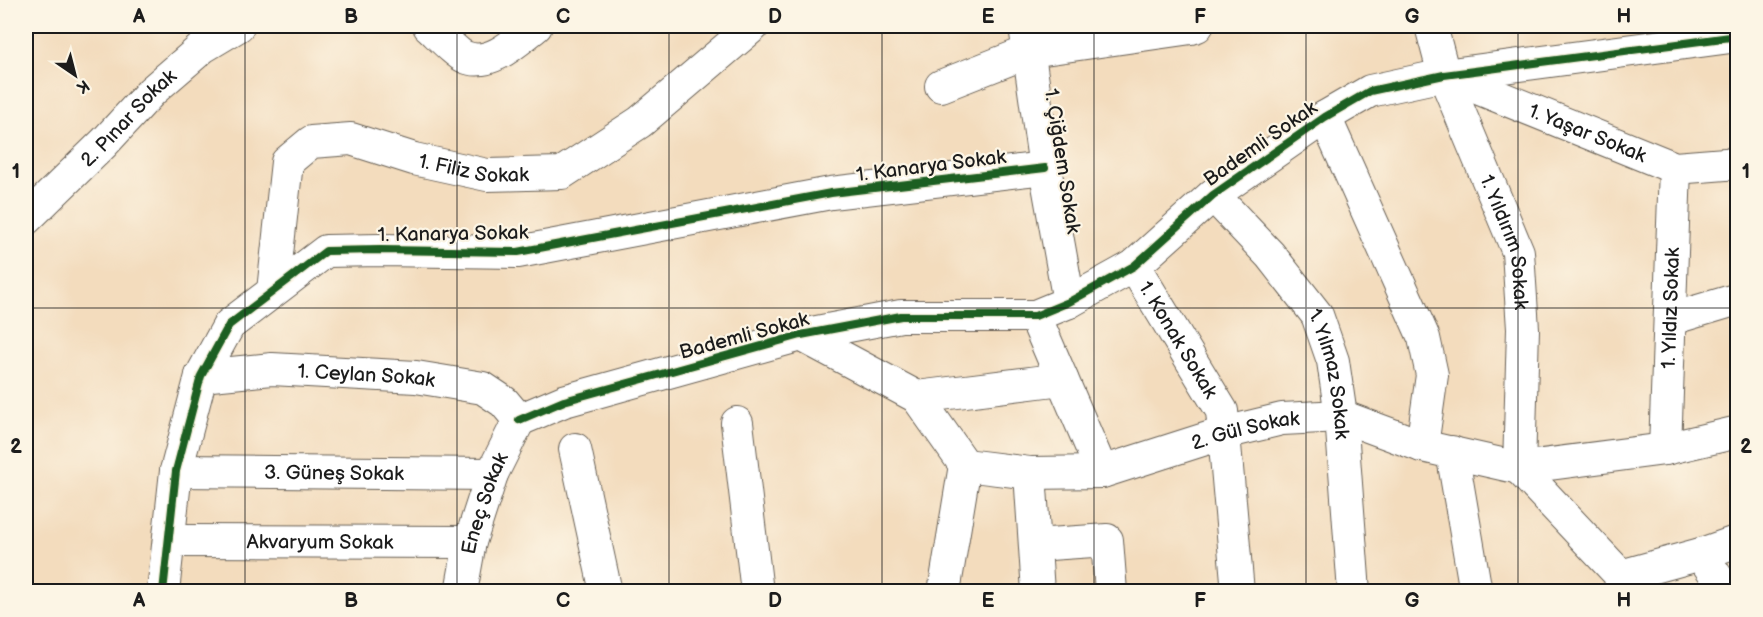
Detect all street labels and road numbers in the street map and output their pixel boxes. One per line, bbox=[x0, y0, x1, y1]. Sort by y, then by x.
street label: 2. Pınar Sokak bbox=[76, 64, 182, 172]
street label: 1. Çiğdem Sokak bbox=[1039, 87, 1085, 236]
street label: Bademli Sokak bbox=[1199, 96, 1322, 192]
street label: 1. Yaşar Sokak bbox=[1525, 99, 1650, 168]
street label: 1. Kanarya Sokak bbox=[855, 145, 1008, 187]
street label: 1. Filiz Sokak bbox=[416, 149, 529, 188]
street label: 1. Yıldırım Sokak bbox=[1474, 171, 1533, 311]
street label: 1. Kanarya Sokak bbox=[377, 221, 529, 247]
street label: 1. Yıldız Sokak bbox=[1657, 247, 1685, 369]
street label: 1. Konak Sokak bbox=[1133, 277, 1223, 403]
street label: 1. Yılmaz Sokak bbox=[1303, 304, 1354, 440]
street label: Bademli Sokak bbox=[677, 307, 812, 365]
street label: 1. Ceylan Sokak bbox=[297, 359, 437, 393]
street label: 2. Gül Sokak bbox=[1188, 407, 1300, 456]
street label: Eneç Sokak bbox=[457, 449, 514, 556]
street label: 3. Güneş Sokak bbox=[264, 461, 404, 486]
street label: Akvaryum Sokak bbox=[247, 530, 394, 555]

